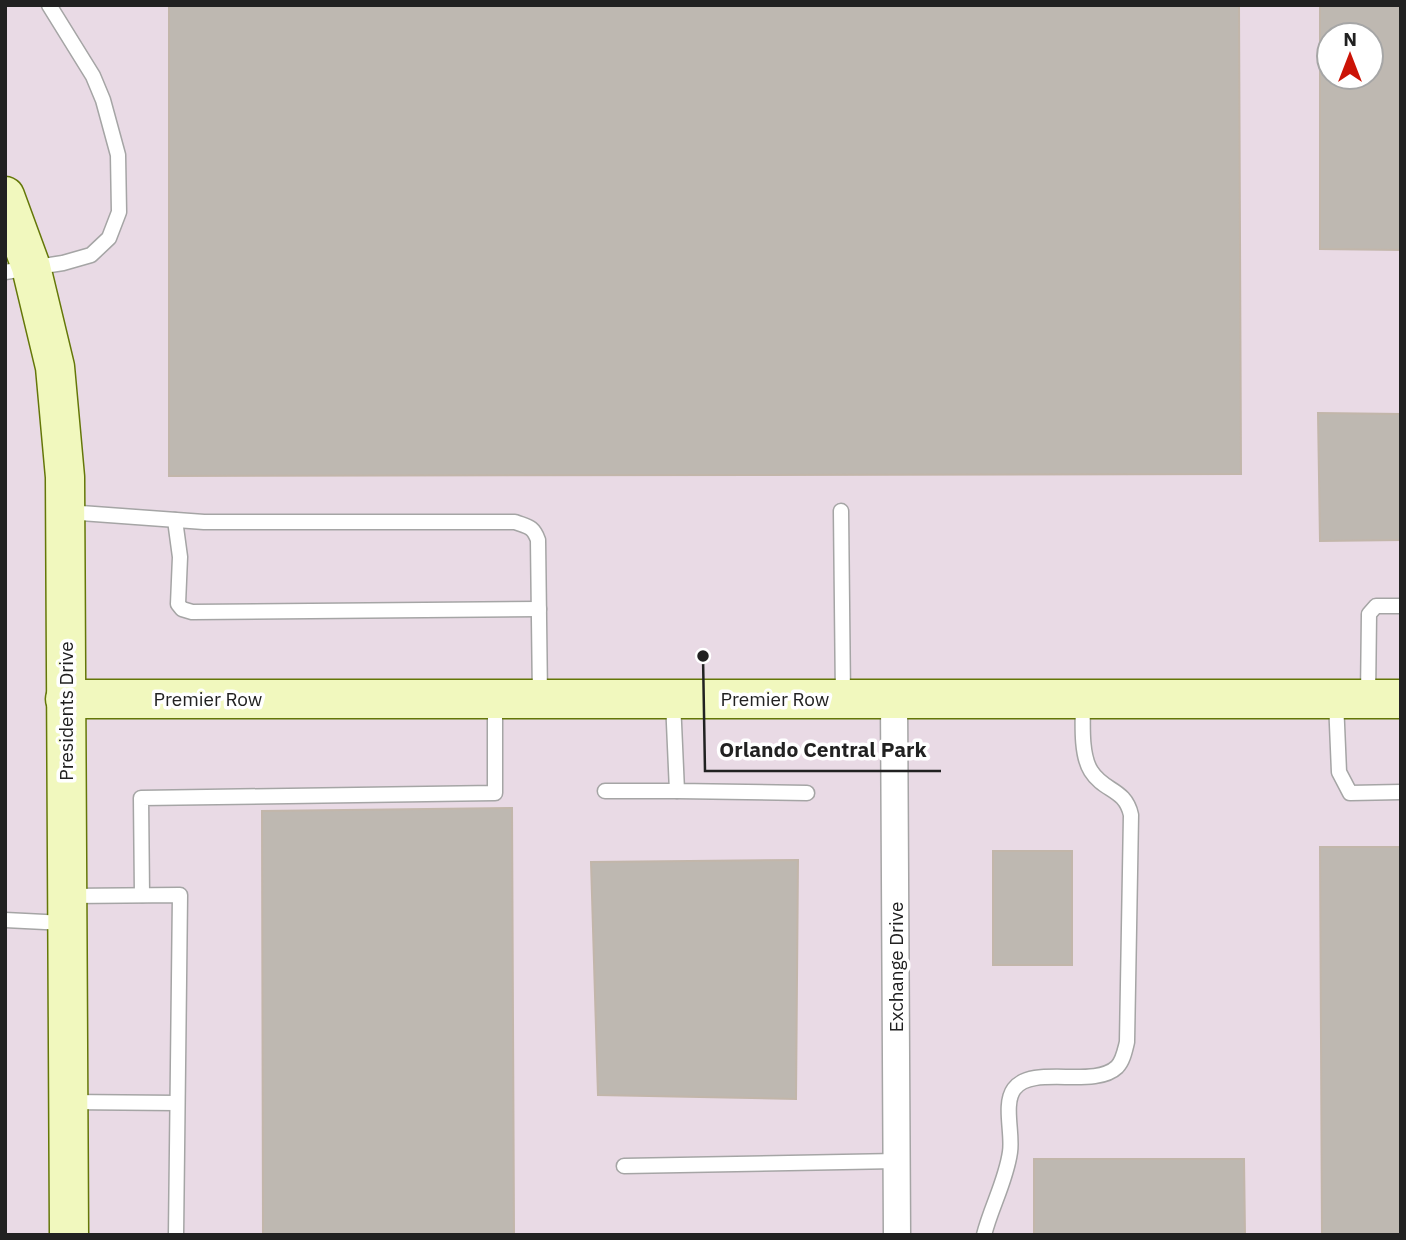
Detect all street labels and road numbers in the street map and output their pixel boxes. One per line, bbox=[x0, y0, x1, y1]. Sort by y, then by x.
street label: Presidents Drive bbox=[54, 641, 78, 781]
street label: Premier Row bbox=[154, 687, 262, 711]
street label: Premier Row bbox=[721, 687, 829, 711]
street label: Exchange Drive bbox=[884, 902, 908, 1032]

